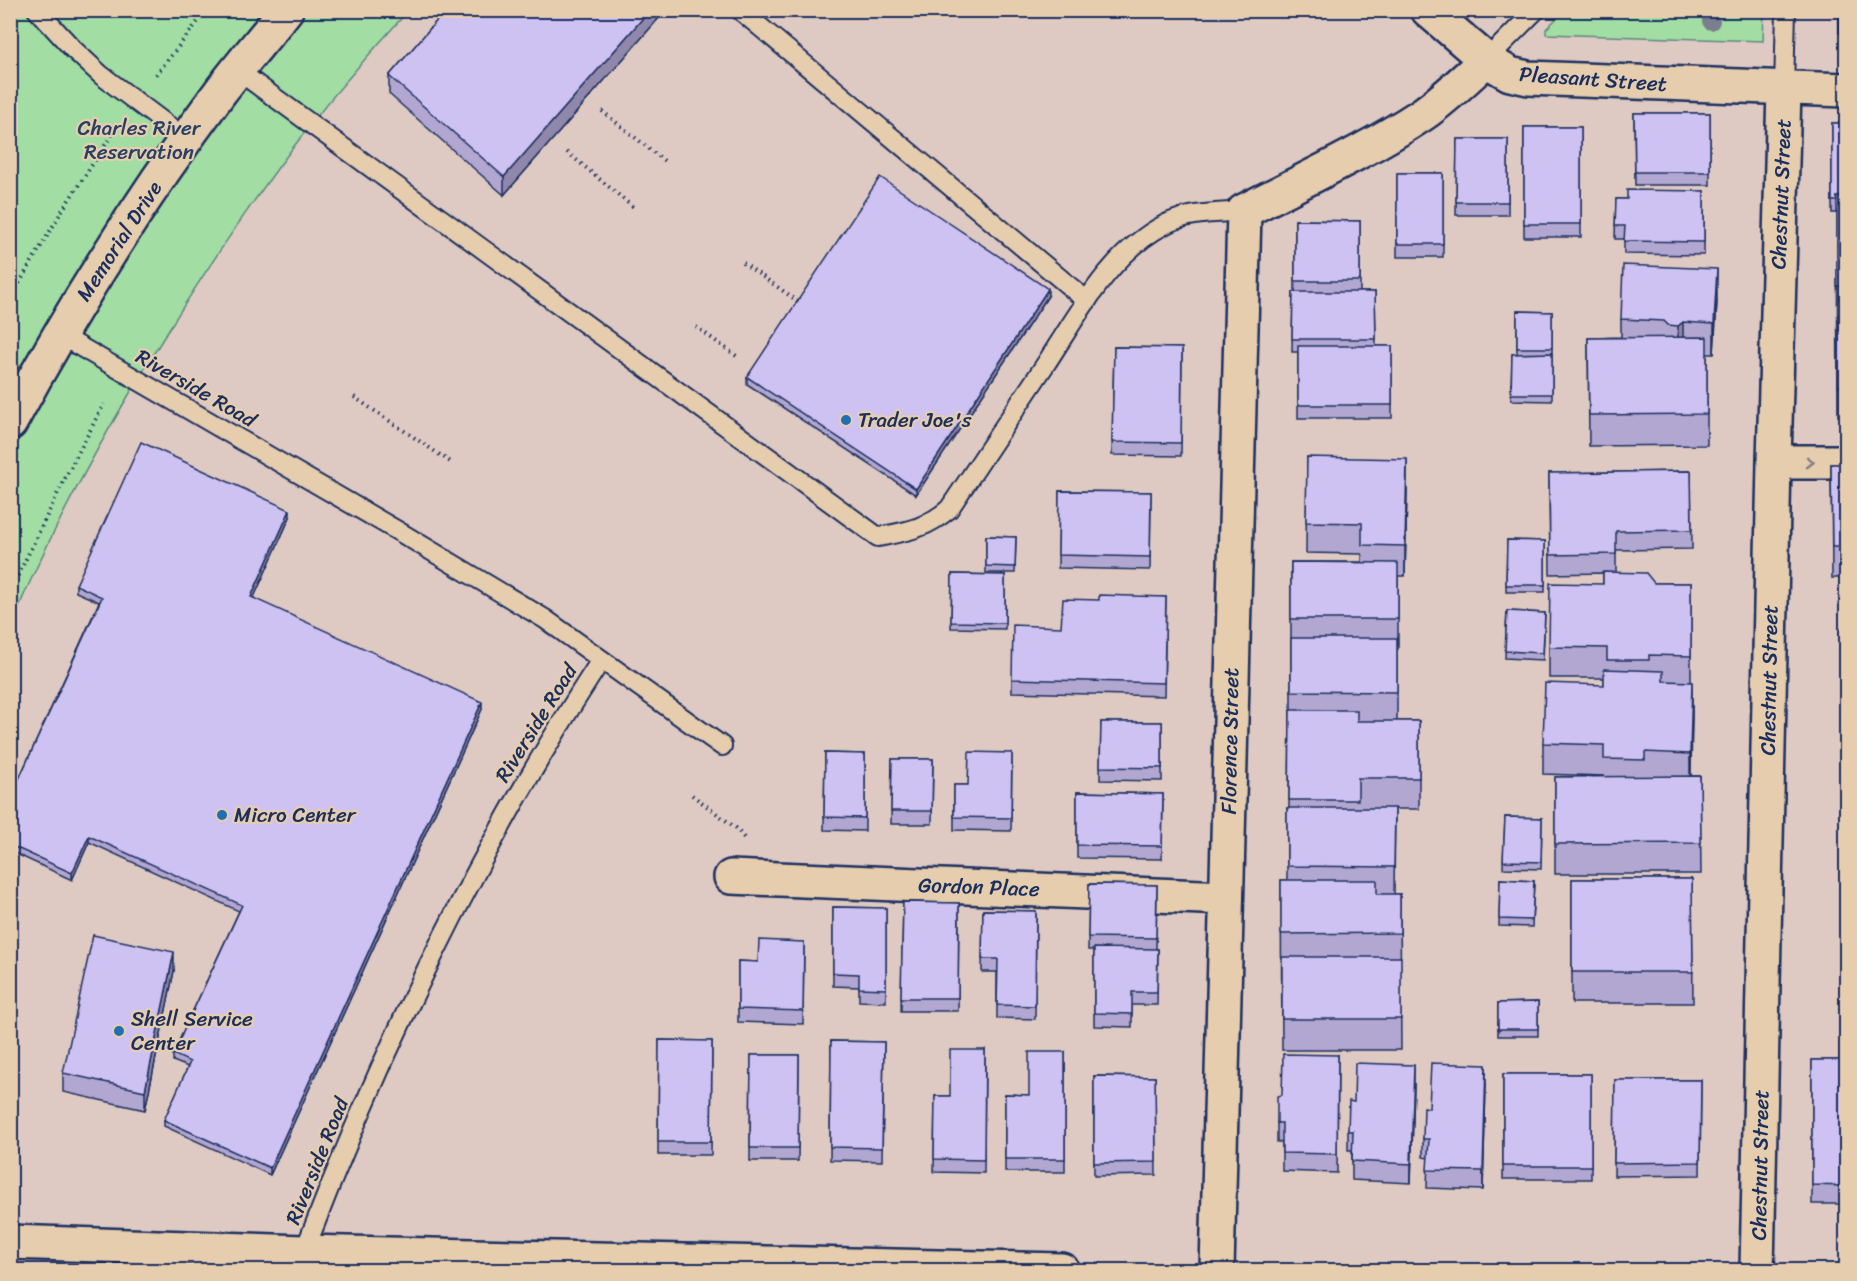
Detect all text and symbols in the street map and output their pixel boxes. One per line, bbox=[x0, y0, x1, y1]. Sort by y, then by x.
street label: Pleasant Street bbox=[1518, 55, 1668, 103]
park label: Charles River Reservation bbox=[78, 109, 202, 171]
street label: Chestnut Street bbox=[1759, 118, 1803, 270]
street label: Memorial Drive bbox=[65, 173, 173, 309]
street label: Riverside Road bbox=[128, 338, 265, 439]
place label: Trader Joe's bbox=[858, 401, 972, 439]
marker: Trader Joe's bbox=[839, 413, 853, 427]
one-way arrow bbox=[1806, 456, 1815, 468]
street label: Chestnut Street bbox=[1749, 604, 1789, 756]
street label: Riverside Road bbox=[484, 654, 589, 790]
street label: Florence Street bbox=[1210, 667, 1250, 815]
place label: Micro Center bbox=[234, 796, 357, 834]
marker: Micro Center bbox=[215, 808, 229, 822]
street label: Gordon Place bbox=[918, 866, 1041, 908]
place label: Shell Service Center bbox=[131, 1000, 253, 1062]
marker: Shell Service Center bbox=[112, 1024, 126, 1038]
street label: Chestnut Street bbox=[1740, 1089, 1780, 1241]
street label: Riverside Road bbox=[274, 1090, 361, 1230]

